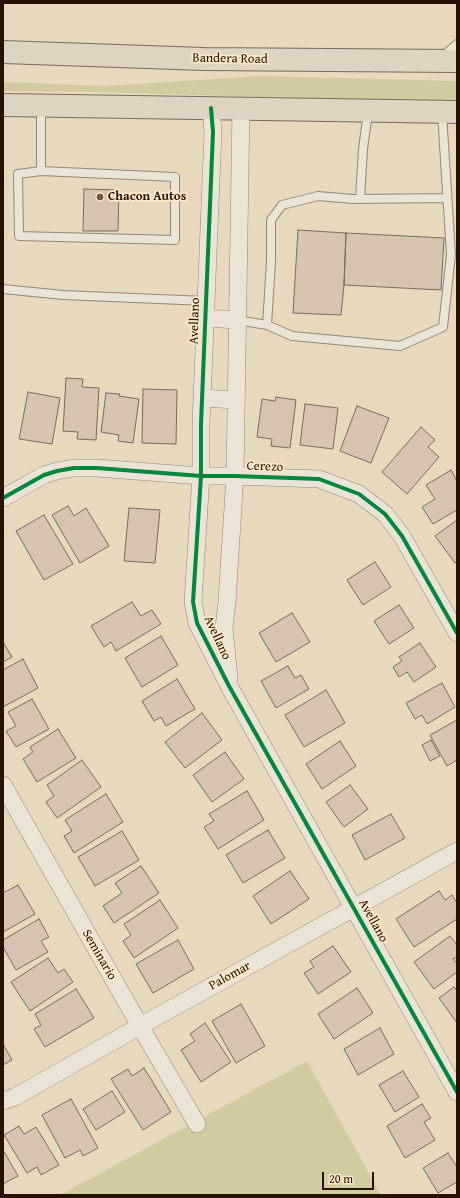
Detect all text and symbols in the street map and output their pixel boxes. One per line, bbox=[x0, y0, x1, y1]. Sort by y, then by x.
street label: Bandera Road bbox=[192, 51, 268, 67]
place label: Chacon Autos bbox=[108, 189, 186, 205]
marker: Chacon Autos bbox=[95, 192, 105, 202]
street label: Avellano bbox=[186, 297, 204, 345]
street label: Cerezo bbox=[246, 459, 284, 475]
street label: Avellano bbox=[200, 613, 234, 663]
street label: Avellano bbox=[355, 897, 391, 945]
street label: Seminario bbox=[78, 927, 120, 983]
street label: Palomar bbox=[206, 958, 254, 994]
scale bar bbox=[324, 1164, 376, 1190]
text: 20 m bbox=[329, 1170, 353, 1187]

